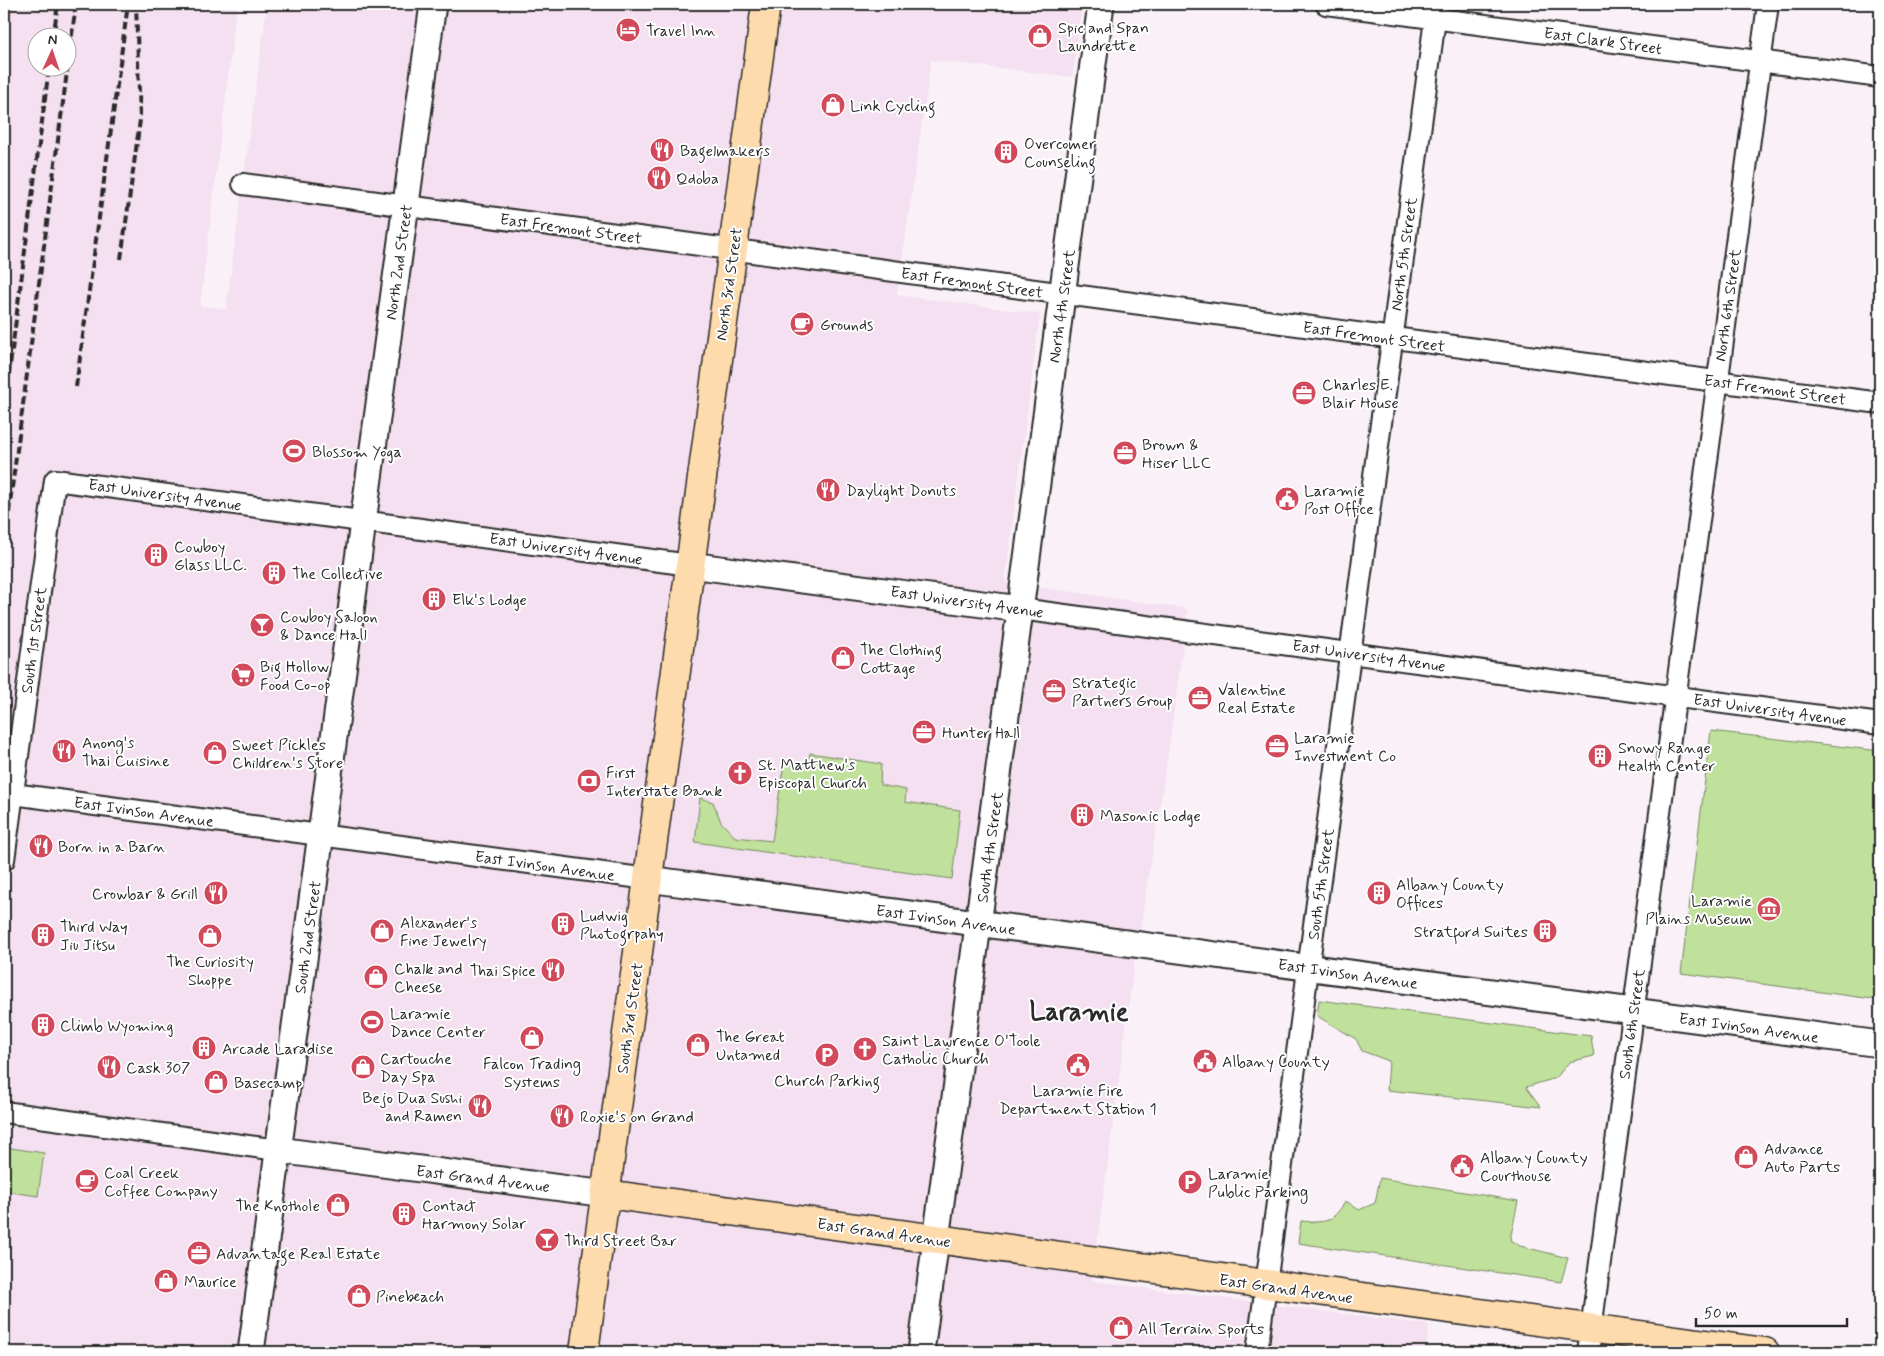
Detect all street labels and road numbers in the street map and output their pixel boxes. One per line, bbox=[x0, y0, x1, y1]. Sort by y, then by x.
street label: East Clark Street bbox=[1542, 23, 1663, 60]
street label: North 5th Street bbox=[1386, 195, 1423, 312]
street label: North 2nd Street bbox=[381, 203, 418, 321]
street label: East Fremont Street bbox=[498, 209, 644, 250]
street label: North 3rd Street bbox=[711, 226, 748, 342]
street label: North 6th Street bbox=[1710, 247, 1747, 363]
street label: North 4th Street bbox=[1044, 248, 1081, 364]
street label: East Fremont Street bbox=[899, 263, 1045, 304]
street label: East Fremont Street bbox=[1301, 317, 1447, 358]
street label: East Fremont Street bbox=[1702, 370, 1848, 411]
street label: East University Avenue bbox=[87, 474, 243, 517]
street label: East University Avenue bbox=[488, 528, 644, 571]
street label: East University Avenue bbox=[889, 581, 1045, 624]
street label: South 1st Street bbox=[17, 585, 52, 695]
street label: East University Avenue bbox=[1291, 635, 1447, 678]
street label: East University Avenue bbox=[1692, 689, 1848, 732]
street label: South 4th Street bbox=[972, 790, 1009, 904]
street label: East Ivinson Avenue bbox=[73, 792, 215, 833]
street label: South 5th Street bbox=[1303, 827, 1340, 941]
street label: East Ivinson Avenue bbox=[474, 846, 616, 887]
street label: South 2nd Street bbox=[290, 879, 327, 995]
street label: East Ivinson Avenue bbox=[875, 900, 1017, 941]
street label: East Ivinson Avenue bbox=[1277, 954, 1419, 995]
street label: South 3rd Street bbox=[612, 961, 649, 1075]
street label: South 6th Street bbox=[1614, 967, 1651, 1081]
street label: East Ivinson Avenue bbox=[1678, 1008, 1820, 1049]
street label: East Grand Avenue bbox=[415, 1161, 551, 1198]
street label: East Grand Avenue bbox=[816, 1214, 952, 1253]
street label: East Grand Avenue bbox=[1218, 1270, 1354, 1309]

